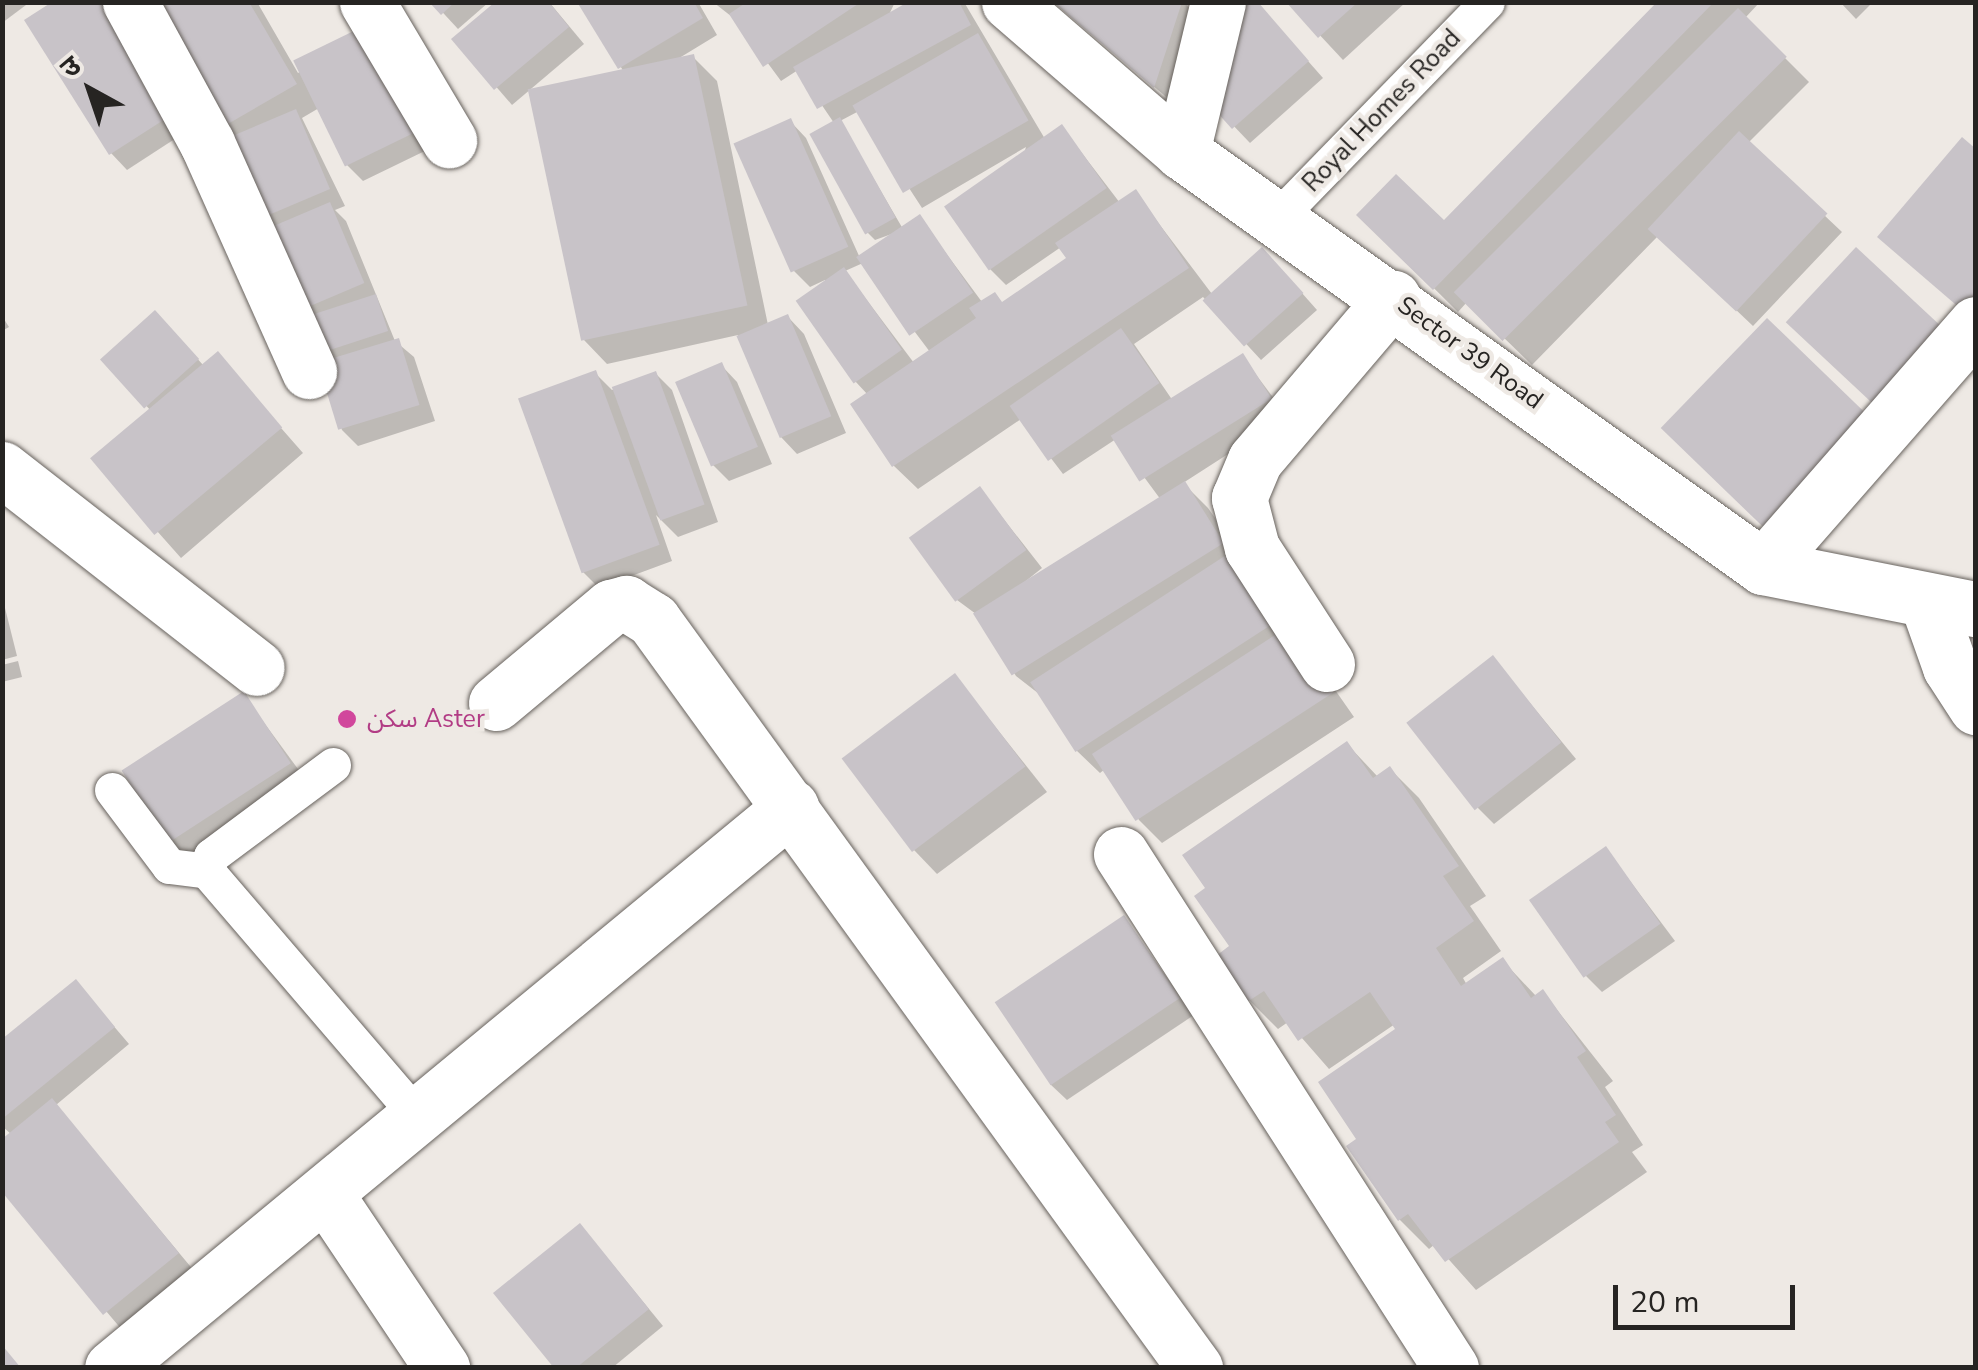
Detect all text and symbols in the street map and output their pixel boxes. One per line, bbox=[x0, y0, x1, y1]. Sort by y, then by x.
street label: Royal Homes Road bbox=[1297, 24, 1467, 198]
north arrow bbox=[40, 40, 140, 140]
text: उ bbox=[52, 47, 89, 87]
street label: Sector 39 Road bbox=[1391, 290, 1549, 416]
place label: سكن Aster bbox=[367, 704, 485, 734]
marker: سكن Aster bbox=[336, 708, 358, 730]
scale bar bbox=[1618, 1265, 1800, 1327]
text: 20 m bbox=[1630, 1282, 1699, 1323]

